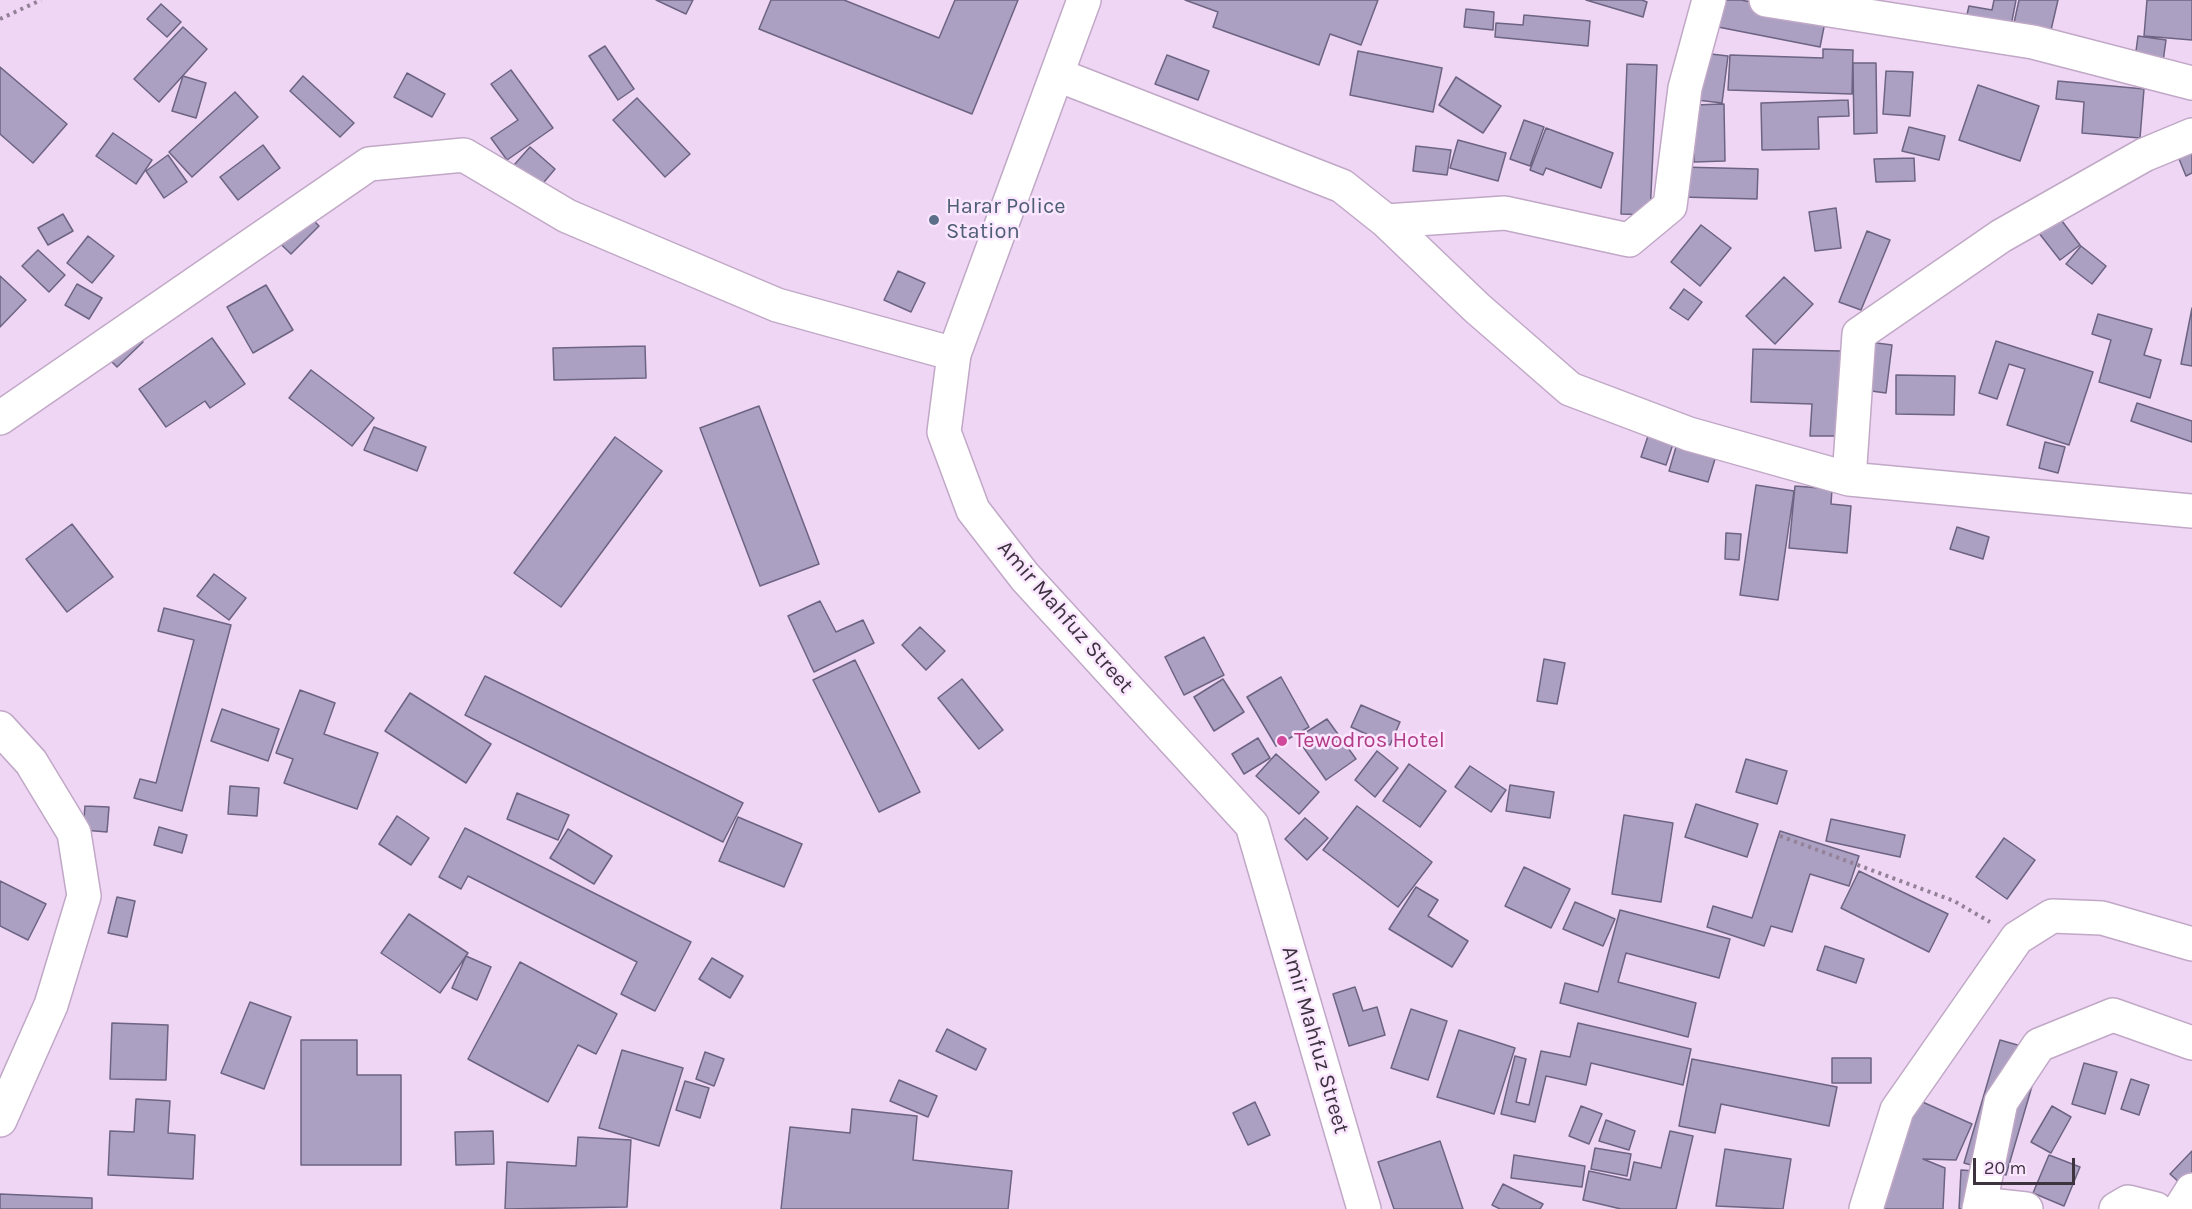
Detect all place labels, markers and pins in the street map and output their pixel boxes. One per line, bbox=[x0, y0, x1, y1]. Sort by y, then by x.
place label: Harar Police Station bbox=[946, 194, 1066, 246]
marker: Harar Police Station bbox=[927, 213, 941, 227]
place label: Tewodros Hotel bbox=[1294, 728, 1445, 754]
marker: Tewodros Hotel bbox=[1275, 734, 1289, 748]

